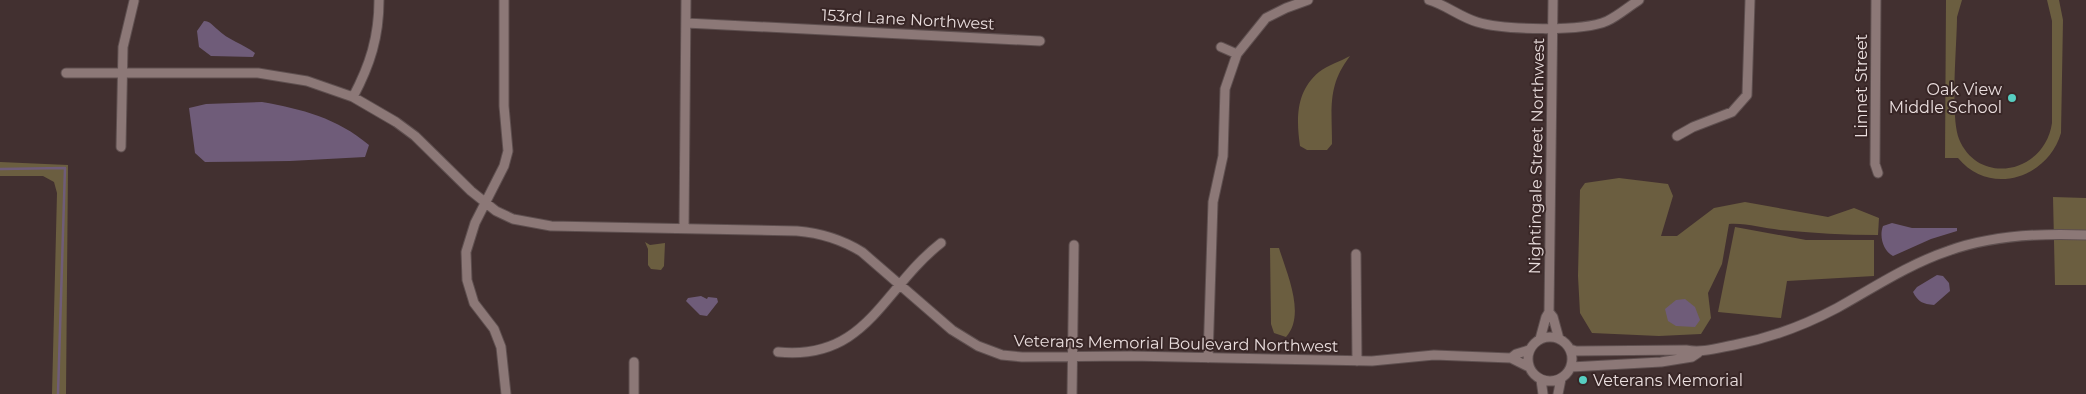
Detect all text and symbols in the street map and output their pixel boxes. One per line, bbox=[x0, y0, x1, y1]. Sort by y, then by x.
street label: 153rd Lane Northwest bbox=[821, 5, 995, 34]
street label: Linnet Street bbox=[1852, 33, 1871, 138]
street label: Nightingale Street Northwest bbox=[1525, 37, 1548, 274]
place label: Oak View Middle School bbox=[1889, 80, 2002, 117]
marker: Oak View Middle School bbox=[2006, 92, 2018, 104]
street label: Veterans Memorial Boulevard Northwest bbox=[1014, 331, 1339, 356]
place label: Veterans Memorial bbox=[1593, 371, 1743, 390]
marker: Veterans Memorial bbox=[1577, 374, 1589, 386]

